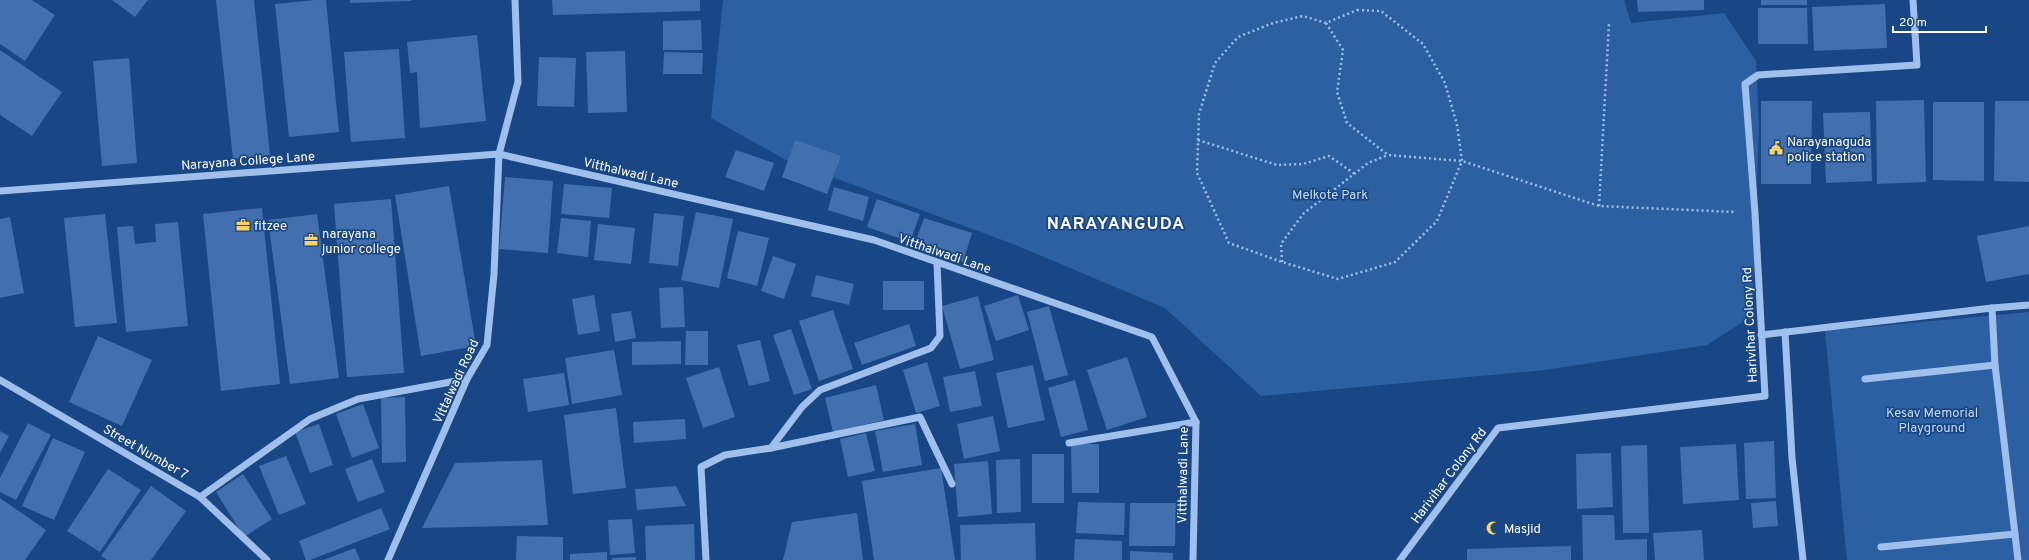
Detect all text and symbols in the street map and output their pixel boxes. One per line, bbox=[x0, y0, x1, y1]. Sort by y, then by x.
scale bar bbox=[1893, 8, 1986, 34]
text: 20 m bbox=[1899, 15, 1927, 31]
place label: Narayanaguda police station bbox=[1787, 135, 1871, 166]
public building icon: Narayanaguda police station bbox=[1768, 140, 1784, 156]
street label: Narayana College Lane bbox=[181, 149, 316, 175]
street label: Vitthalwadi Lane bbox=[581, 155, 680, 193]
park label: Melkote Park bbox=[1292, 188, 1368, 204]
district label: NARAYANGUDA bbox=[1047, 214, 1185, 236]
office icon: fitzee bbox=[235, 217, 251, 233]
place label: fitzee bbox=[254, 219, 287, 235]
place label: narayana junior college bbox=[321, 227, 401, 258]
street label: Vitthalwadi Lane bbox=[896, 231, 993, 278]
office icon: narayana junior college bbox=[303, 232, 319, 248]
street label: Harivihar Colony Rd bbox=[1740, 267, 1762, 383]
street label: Vittalwadi Road bbox=[430, 337, 483, 427]
park label: Kesav Memorial Playground bbox=[1886, 406, 1978, 437]
street label: Street Number 7 bbox=[100, 422, 191, 484]
street label: Harivihar Colony Rd bbox=[1408, 425, 1491, 527]
street label: Vitthalwadi Lane bbox=[1175, 426, 1193, 524]
mosque icon: Masjid bbox=[1485, 520, 1501, 536]
place label: Masjid bbox=[1504, 522, 1541, 538]

